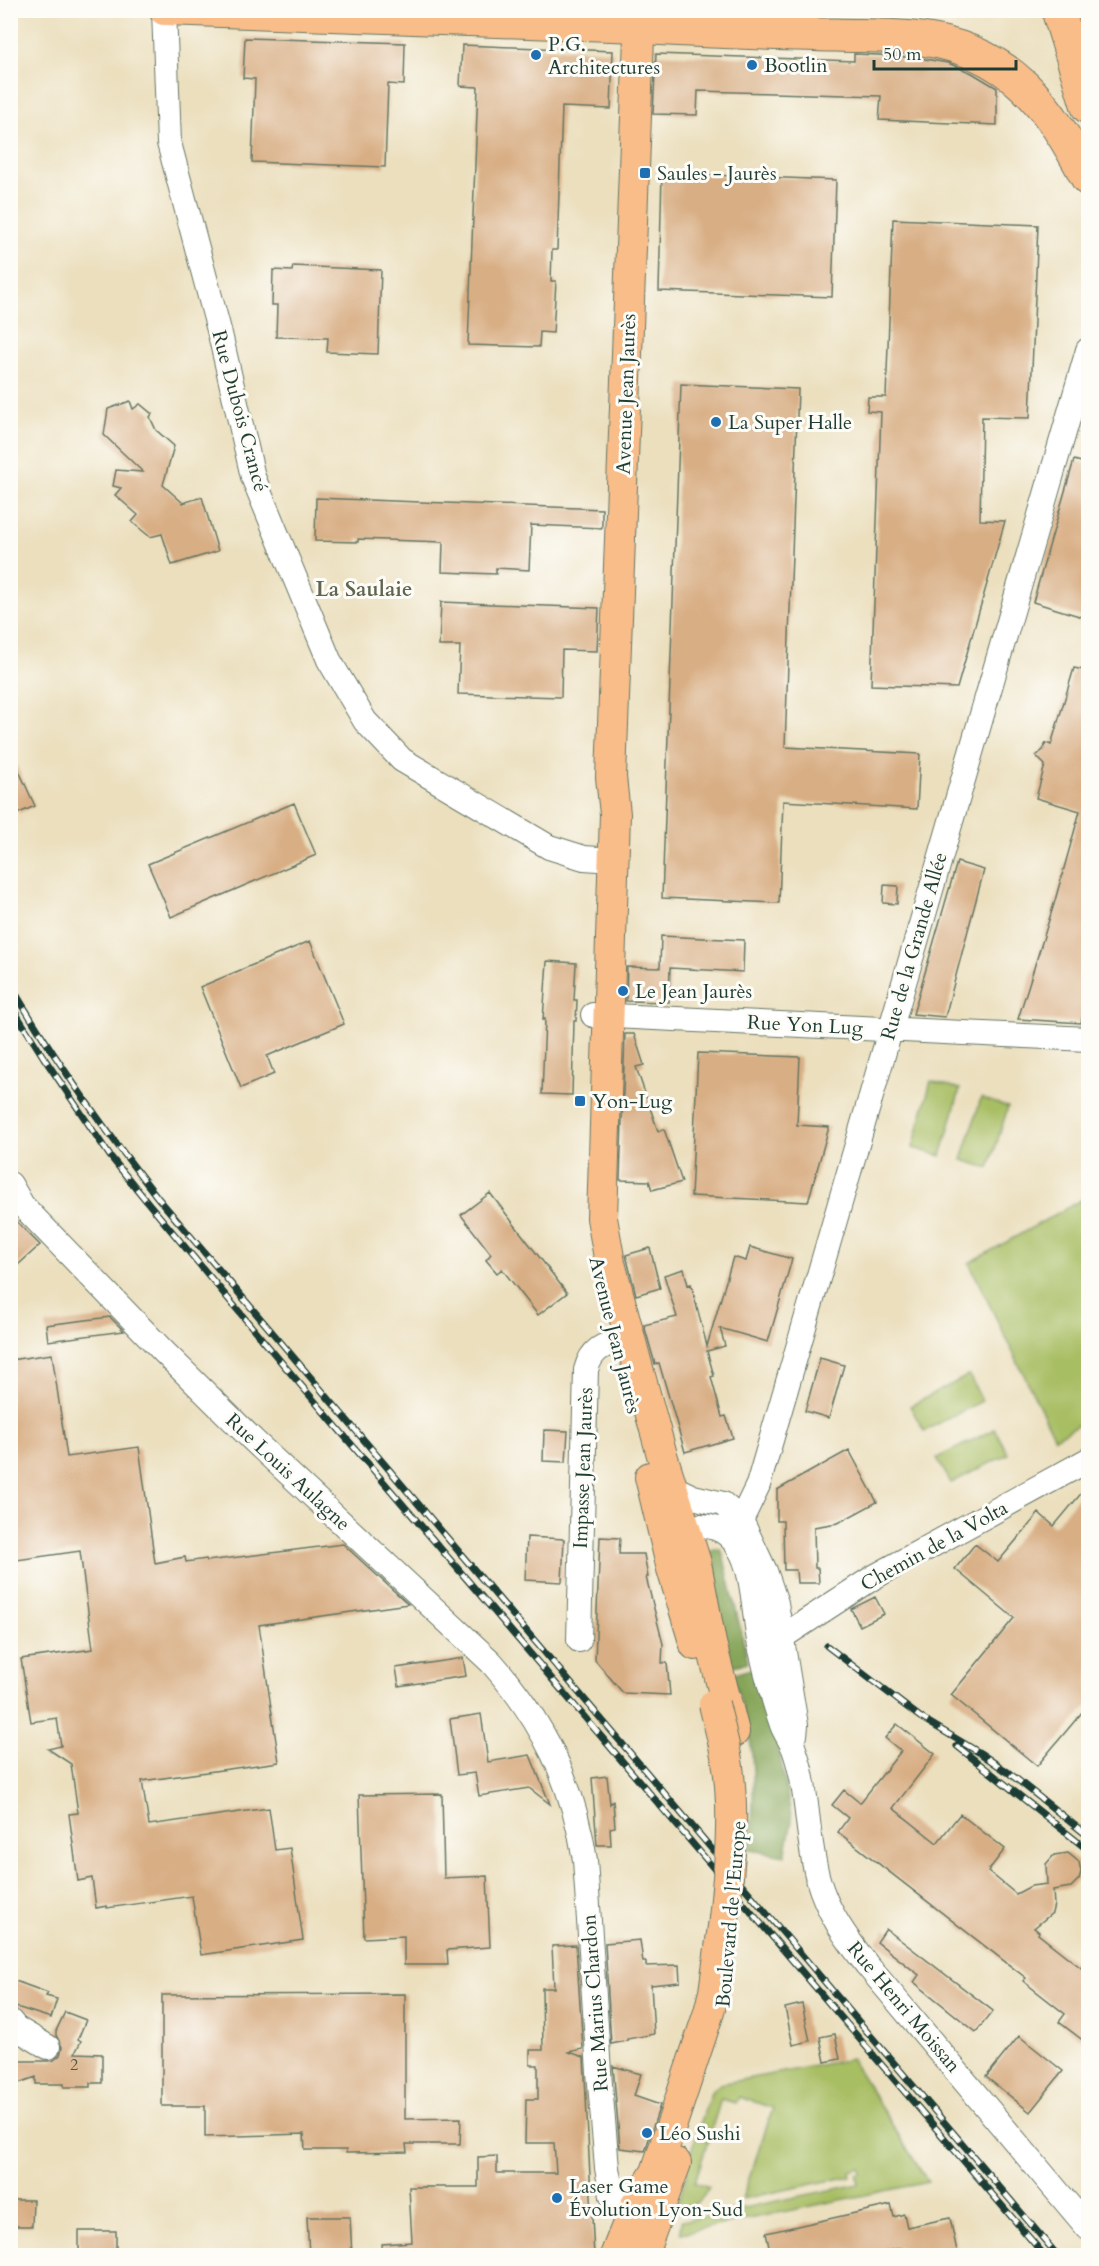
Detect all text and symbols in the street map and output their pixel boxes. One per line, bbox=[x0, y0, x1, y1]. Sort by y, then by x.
place label: P.G. Architectures bbox=[548, 31, 660, 81]
scale bar bbox=[874, 33, 1016, 71]
text: 50 m bbox=[883, 42, 922, 67]
marker: P.G. Architectures bbox=[529, 48, 543, 62]
place label: Bootlin bbox=[764, 52, 828, 79]
marker: Bootlin bbox=[745, 58, 759, 72]
place label: Saules - Jaurès bbox=[657, 160, 777, 187]
marker: Saules - Jaurès bbox=[638, 166, 652, 180]
street label: Avenue Jean Jaurès bbox=[610, 313, 642, 475]
street label: Rue Dubois Crancé bbox=[205, 327, 275, 495]
place label: La Super Halle bbox=[728, 409, 852, 436]
marker: La Super Halle bbox=[709, 415, 723, 429]
district label: La Saulaie bbox=[316, 575, 412, 604]
street label: Rue de la Grande Allée bbox=[874, 849, 954, 1043]
place label: Le Jean Jaurès bbox=[635, 978, 752, 1005]
marker: Le Jean Jaurès bbox=[616, 984, 630, 998]
street label: Rue Yon Lug bbox=[746, 1008, 864, 1042]
place label: Yon-Lug bbox=[592, 1088, 673, 1115]
marker: Yon-Lug bbox=[573, 1094, 587, 1108]
street label: Avenue Jean Jaurès bbox=[582, 1254, 648, 1416]
street label: Impasse Jean Jaurès bbox=[567, 1387, 599, 1549]
street label: Rue Louis Aulagne bbox=[220, 1407, 356, 1537]
street label: Chemin de la Volta bbox=[856, 1494, 1013, 1598]
street label: Boulevard de l'Europe bbox=[709, 1819, 753, 2009]
street label: Rue Marius Chardon bbox=[575, 1913, 615, 2093]
street label: Rue Henri Moissan bbox=[841, 1936, 967, 2079]
house number: 2 bbox=[70, 2054, 78, 2076]
place label: Léo Sushi bbox=[659, 2120, 741, 2147]
marker: Léo Sushi bbox=[640, 2126, 654, 2140]
place label: Laser Game Évolution Lyon-Sud bbox=[569, 2173, 744, 2223]
marker: Laser Game Évolution Lyon-Sud bbox=[550, 2191, 564, 2205]

